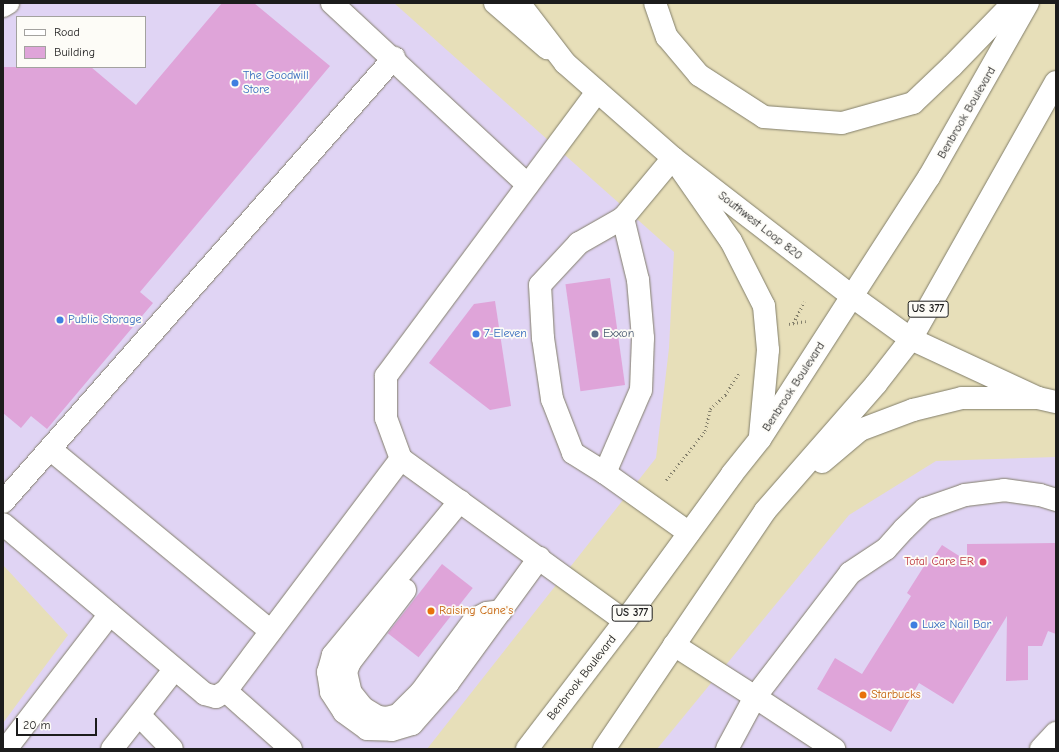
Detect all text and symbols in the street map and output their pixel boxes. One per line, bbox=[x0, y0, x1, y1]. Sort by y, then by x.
legend bbox=[16, 16, 146, 68]
text: Road bbox=[54, 25, 80, 39]
text: Building bbox=[54, 45, 95, 59]
street label: Benbrook Boulevard bbox=[935, 64, 999, 162]
place label: The Goodwill Store bbox=[243, 69, 309, 97]
marker: The Goodwill Store bbox=[230, 78, 240, 88]
street label: Southwest Loop 820 bbox=[715, 189, 805, 263]
road number: US 377 bbox=[907, 300, 949, 318]
place label: Public Storage bbox=[68, 313, 142, 327]
marker: Public Storage bbox=[55, 315, 65, 325]
place label: 7-Eleven bbox=[484, 327, 527, 341]
place label: Exxon bbox=[603, 327, 634, 341]
marker: 7-Eleven bbox=[471, 329, 481, 339]
marker: Exxon bbox=[590, 329, 600, 339]
street label: Benbrook Boulevard bbox=[760, 340, 828, 434]
place label: Total Care ER bbox=[904, 555, 974, 569]
marker: Total Care ER bbox=[977, 556, 989, 568]
place label: Raising Cane's bbox=[439, 604, 513, 618]
road number: US 377 bbox=[611, 604, 653, 622]
marker: Raising Cane's bbox=[426, 606, 436, 616]
place label: Luxe Nail Bar bbox=[922, 618, 991, 632]
marker: Luxe Nail Bar bbox=[909, 620, 919, 630]
street label: Benbrook Boulevard bbox=[544, 633, 620, 723]
place label: Starbucks bbox=[871, 688, 921, 702]
marker: Starbucks bbox=[858, 690, 868, 700]
scale bar bbox=[18, 710, 99, 736]
text: 20 m bbox=[23, 718, 51, 732]

